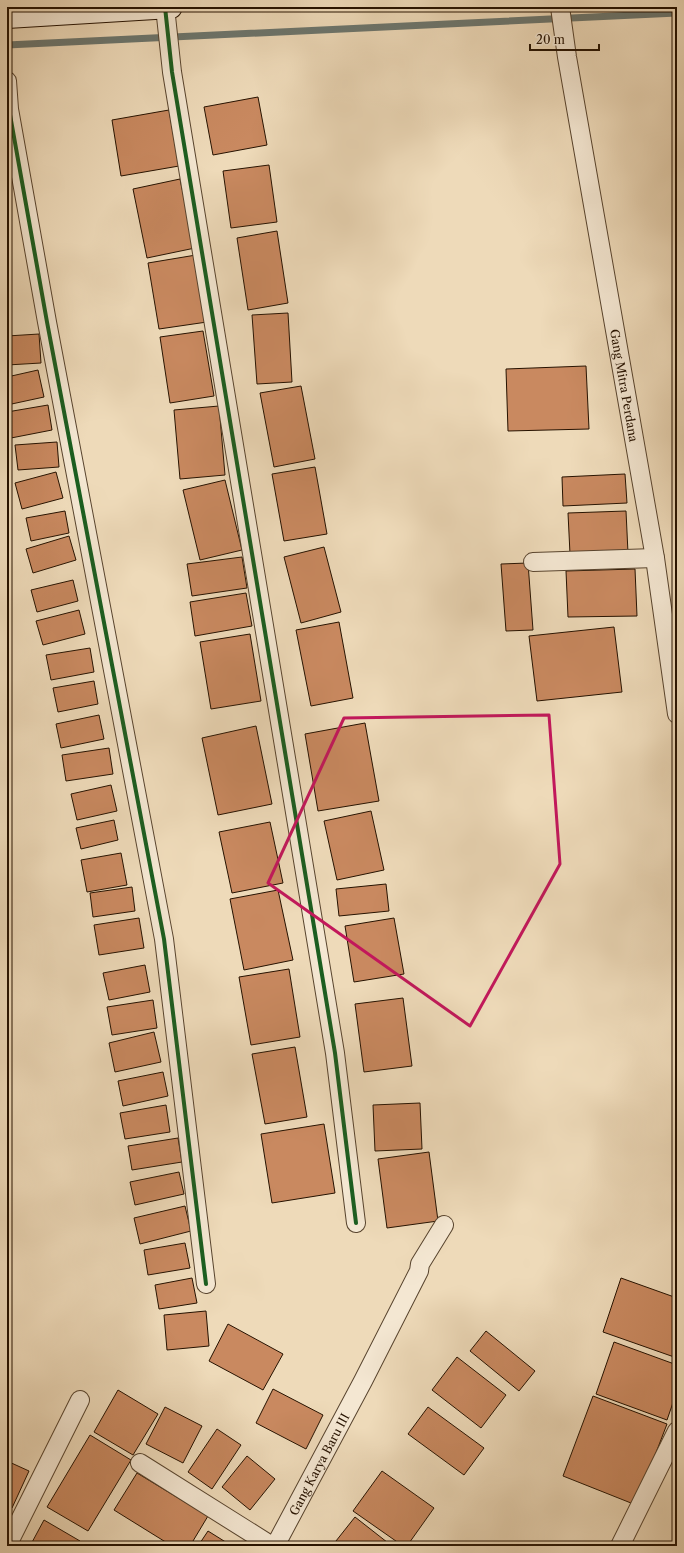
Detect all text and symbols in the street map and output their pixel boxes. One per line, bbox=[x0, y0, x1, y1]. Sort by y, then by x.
scale bar bbox=[530, 26, 599, 52]
text: 20 m bbox=[536, 32, 565, 47]
street label: Gang Mitra Perdana bbox=[607, 328, 642, 444]
street label: Gang Karya Baru III bbox=[285, 1410, 352, 1518]

